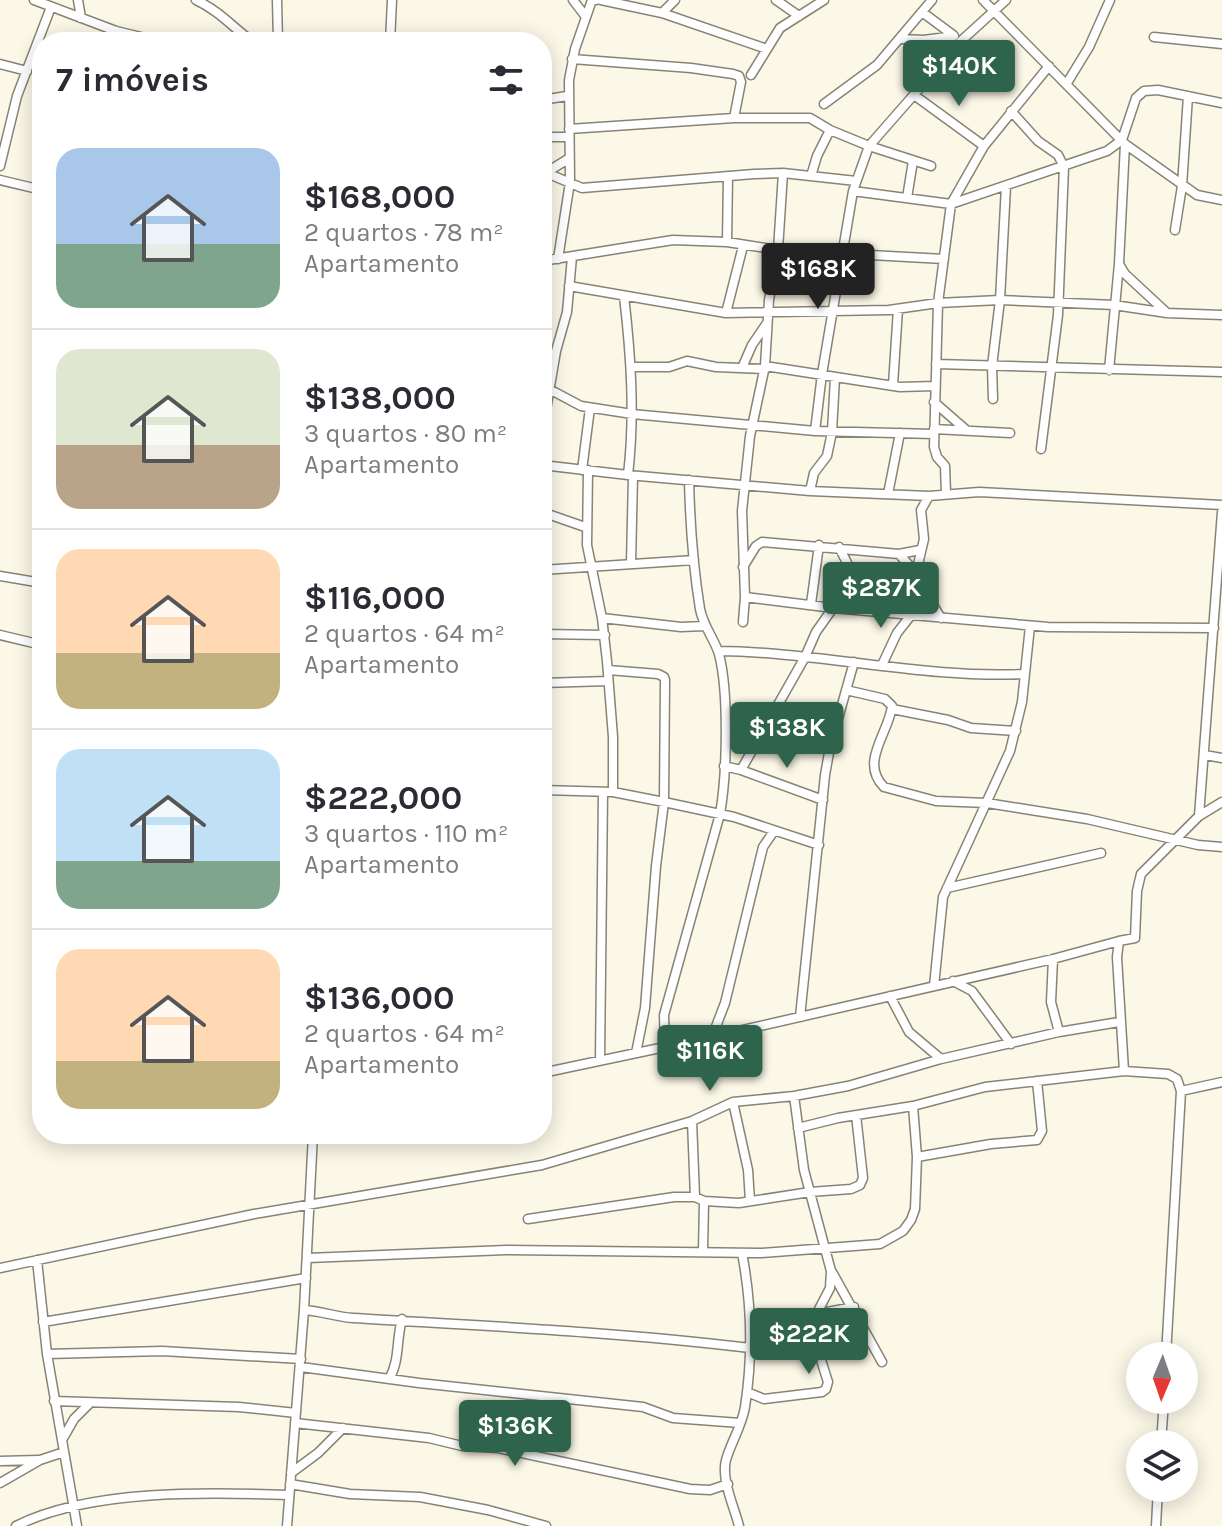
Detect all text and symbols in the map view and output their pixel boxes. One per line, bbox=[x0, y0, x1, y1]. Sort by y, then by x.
pin: $140K bbox=[903, 40, 1015, 108]
text: $140K bbox=[921, 50, 997, 81]
icon: filters bbox=[484, 58, 528, 102]
text: 7 imóveis bbox=[56, 60, 209, 100]
text: $168,000 bbox=[304, 177, 455, 217]
icon: home bbox=[120, 180, 216, 276]
text: 2 quartos · 78 m² bbox=[304, 217, 504, 248]
pin: $168K bbox=[762, 243, 874, 311]
text: Apartamento bbox=[304, 248, 459, 279]
text: $168K bbox=[780, 253, 856, 284]
text: $138,000 bbox=[304, 378, 456, 418]
icon: home bbox=[120, 381, 216, 477]
text: 3 quartos · 80 m² bbox=[304, 418, 507, 449]
text: Apartamento bbox=[304, 449, 459, 480]
pin: $287K bbox=[825, 562, 937, 630]
text: $287K bbox=[841, 572, 921, 603]
text: $116,000 bbox=[304, 578, 445, 618]
icon: home bbox=[120, 581, 216, 677]
text: 2 quartos · 64 m² bbox=[304, 618, 505, 649]
text: Apartamento bbox=[304, 649, 459, 680]
pin: $138K bbox=[731, 702, 843, 770]
text: $138K bbox=[748, 712, 826, 743]
text: $222,000 bbox=[304, 778, 462, 818]
icon: home bbox=[120, 781, 216, 877]
text: 3 quartos · 110 m² bbox=[304, 818, 508, 849]
text: Apartamento bbox=[304, 849, 459, 880]
text: $136,000 bbox=[304, 978, 454, 1018]
icon: home bbox=[120, 981, 216, 1077]
text: 2 quartos · 64 m² bbox=[304, 1018, 505, 1049]
pin: $116K bbox=[654, 1025, 766, 1093]
text: $116K bbox=[675, 1035, 745, 1066]
text: Apartamento bbox=[304, 1049, 459, 1080]
pin: $222K bbox=[753, 1308, 865, 1376]
text: $222K bbox=[768, 1318, 850, 1349]
north arrow bbox=[1126, 1342, 1198, 1414]
map controls bbox=[1126, 1342, 1198, 1502]
pin: $136K bbox=[459, 1400, 571, 1468]
text: $136K bbox=[477, 1410, 553, 1441]
button: layers bbox=[1126, 1430, 1198, 1502]

